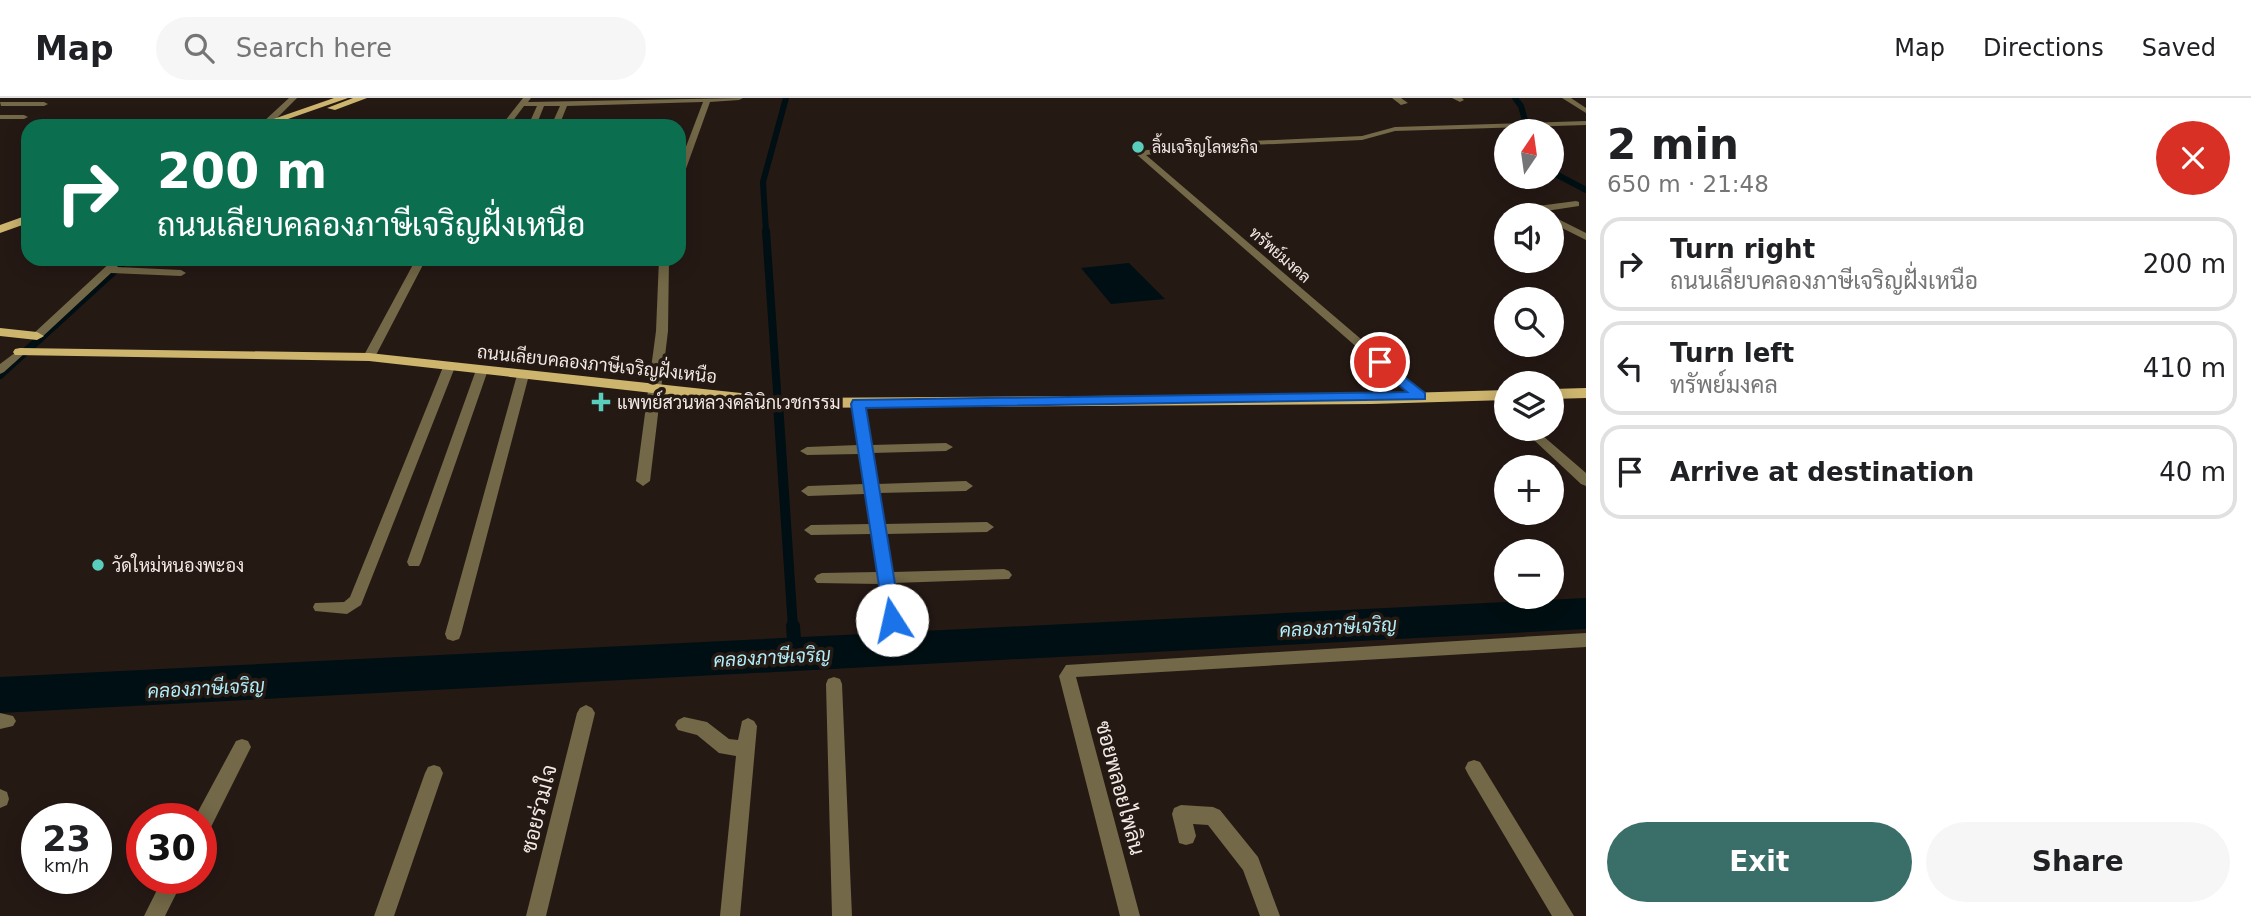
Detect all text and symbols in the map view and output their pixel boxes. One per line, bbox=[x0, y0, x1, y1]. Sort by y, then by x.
search box bbox=[156, 17, 646, 80]
text: Map bbox=[35, 29, 114, 68]
icon: search bbox=[180, 29, 218, 67]
text: Search here bbox=[236, 33, 392, 63]
text: Map bbox=[1894, 34, 1945, 62]
text: Directions bbox=[1983, 34, 2104, 62]
text: Saved bbox=[2142, 34, 2216, 62]
north arrow bbox=[1494, 119, 1564, 189]
map controls bbox=[1494, 119, 1564, 609]
text: 2 min bbox=[1607, 120, 1739, 169]
button: close bbox=[2156, 121, 2230, 195]
place label: ลิ้มเจริญโลหะกิจ bbox=[1152, 133, 1258, 157]
marker: ลิ้มเจริญโลหะกิจ bbox=[1130, 139, 1146, 155]
text: 200 m bbox=[157, 143, 327, 200]
icon: right bbox=[42, 147, 133, 238]
text: 650 m · 21:48 bbox=[1607, 171, 1769, 197]
button: sound bbox=[1494, 203, 1564, 273]
text: ถนนเลียบคลองภาษีเจริญฝั่งเหนือ bbox=[157, 206, 585, 244]
street label: ทรัพย์มงคล bbox=[1245, 221, 1316, 287]
text: Turn right bbox=[1670, 234, 1815, 264]
icon: right bbox=[1611, 245, 1649, 283]
text: 200 m bbox=[2143, 249, 2226, 279]
text: ถนนเลียบคลองภาษีเจริญฝั่งเหนือ bbox=[1670, 268, 1978, 294]
button: search bbox=[1494, 287, 1564, 357]
pin bbox=[1350, 332, 1410, 392]
street label: ถนนเลียบคลองภาษีเจริญฝั่งเหนือ bbox=[476, 337, 718, 388]
text: Turn left bbox=[1670, 338, 1794, 368]
icon: arrive bbox=[1361, 343, 1399, 381]
icon: left bbox=[1611, 349, 1649, 387]
text: 410 m bbox=[2143, 353, 2226, 383]
button: layers bbox=[1494, 371, 1564, 441]
text: ทรัพย์มงคล bbox=[1670, 372, 1778, 398]
place label: แพทย์สวนหลวงคลินิกเวชกรรม bbox=[617, 390, 841, 413]
marker: แพทย์สวนหลวงคลินิกเวชกรรม bbox=[591, 392, 611, 412]
icon: arrive bbox=[1611, 453, 1649, 491]
button: + bbox=[1494, 455, 1564, 525]
text: Arrive at destination bbox=[1670, 457, 1974, 487]
text: 40 m bbox=[2159, 457, 2226, 487]
button: − bbox=[1494, 539, 1564, 609]
place label: วัดใหม่หนองพะอง bbox=[112, 553, 244, 576]
marker: วัดใหม่หนองพะอง bbox=[90, 557, 106, 573]
position arrow bbox=[855, 583, 929, 657]
water label: คลองภาษีเจริญ bbox=[1279, 612, 1398, 642]
water label: คลองภาษีเจริญ bbox=[713, 642, 832, 672]
water label: คลองภาษีเจริญ bbox=[147, 673, 266, 703]
street label: ซอยพลอยไพลิน bbox=[1091, 718, 1150, 858]
street label: ซอยร่วมใจ bbox=[515, 762, 562, 856]
speed limit sign: 30 bbox=[126, 803, 217, 894]
text: 23 bbox=[42, 819, 91, 859]
button: Exit bbox=[1607, 822, 1912, 902]
button: Share bbox=[1926, 822, 2230, 902]
text: km/h bbox=[44, 855, 89, 876]

